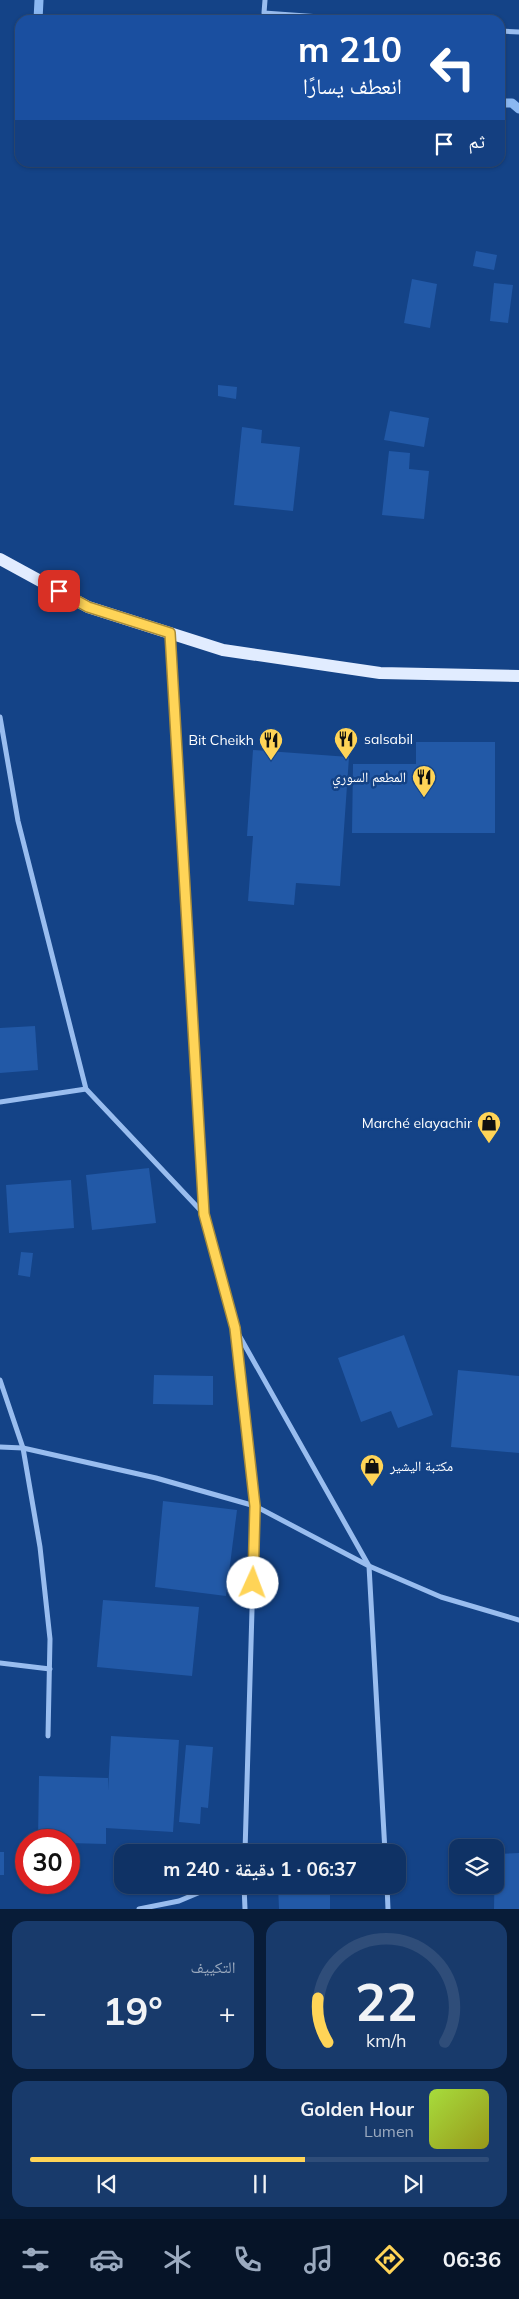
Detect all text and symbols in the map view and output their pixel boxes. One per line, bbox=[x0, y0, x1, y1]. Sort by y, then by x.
text: 210 m bbox=[298, 27, 402, 71]
icon: left bbox=[420, 35, 485, 100]
text: انعطف يسارًا bbox=[303, 72, 402, 100]
text: ثم bbox=[468, 129, 485, 153]
icon: arrive bbox=[430, 130, 458, 158]
pin bbox=[38, 570, 80, 612]
icon: arrive bbox=[45, 577, 73, 605]
restaurant icon: salsabil bbox=[333, 726, 359, 760]
restaurant icon: Bit Cheikh bbox=[258, 727, 284, 761]
place label: salsabil bbox=[364, 730, 413, 748]
place label: Bit Cheikh bbox=[188, 731, 254, 749]
restaurant icon: المطعم السوري bbox=[411, 764, 437, 798]
place label: المطعم السوري bbox=[332, 768, 406, 789]
shop icon: Marché elayachir bbox=[476, 1110, 502, 1144]
place label: Marché elayachir bbox=[362, 1114, 473, 1132]
shop icon: مكتبة اليشير bbox=[359, 1453, 385, 1487]
place label: مكتبة اليشير bbox=[389, 1457, 453, 1475]
position arrow bbox=[226, 1556, 278, 1608]
speed limit sign: 30 bbox=[15, 1829, 80, 1894]
map controls bbox=[449, 1839, 504, 1894]
button: layers bbox=[449, 1839, 504, 1894]
text: 06:37 · 1 دقيقة · 240 m bbox=[163, 1857, 357, 1881]
text: التكييف bbox=[191, 1957, 236, 1977]
text: 22 bbox=[355, 1969, 417, 2034]
text: 19° bbox=[103, 1987, 163, 2035]
text: − bbox=[30, 1995, 47, 2030]
text: + bbox=[219, 1995, 235, 2030]
text: km/h bbox=[366, 2029, 406, 2051]
text: Golden Hour bbox=[300, 2097, 414, 2121]
text: Lumen bbox=[364, 2121, 414, 2141]
icon: previous bbox=[93, 2170, 121, 2198]
icon: pause bbox=[246, 2170, 274, 2198]
icon: next bbox=[399, 2170, 427, 2198]
icon: filters bbox=[18, 2242, 53, 2277]
icon: car bbox=[89, 2242, 124, 2277]
icon: climate bbox=[160, 2242, 195, 2277]
icon: phone bbox=[230, 2242, 265, 2277]
icon: music bbox=[301, 2242, 336, 2277]
icon: directions bbox=[372, 2242, 407, 2277]
text: 06:36 bbox=[443, 2245, 501, 2273]

